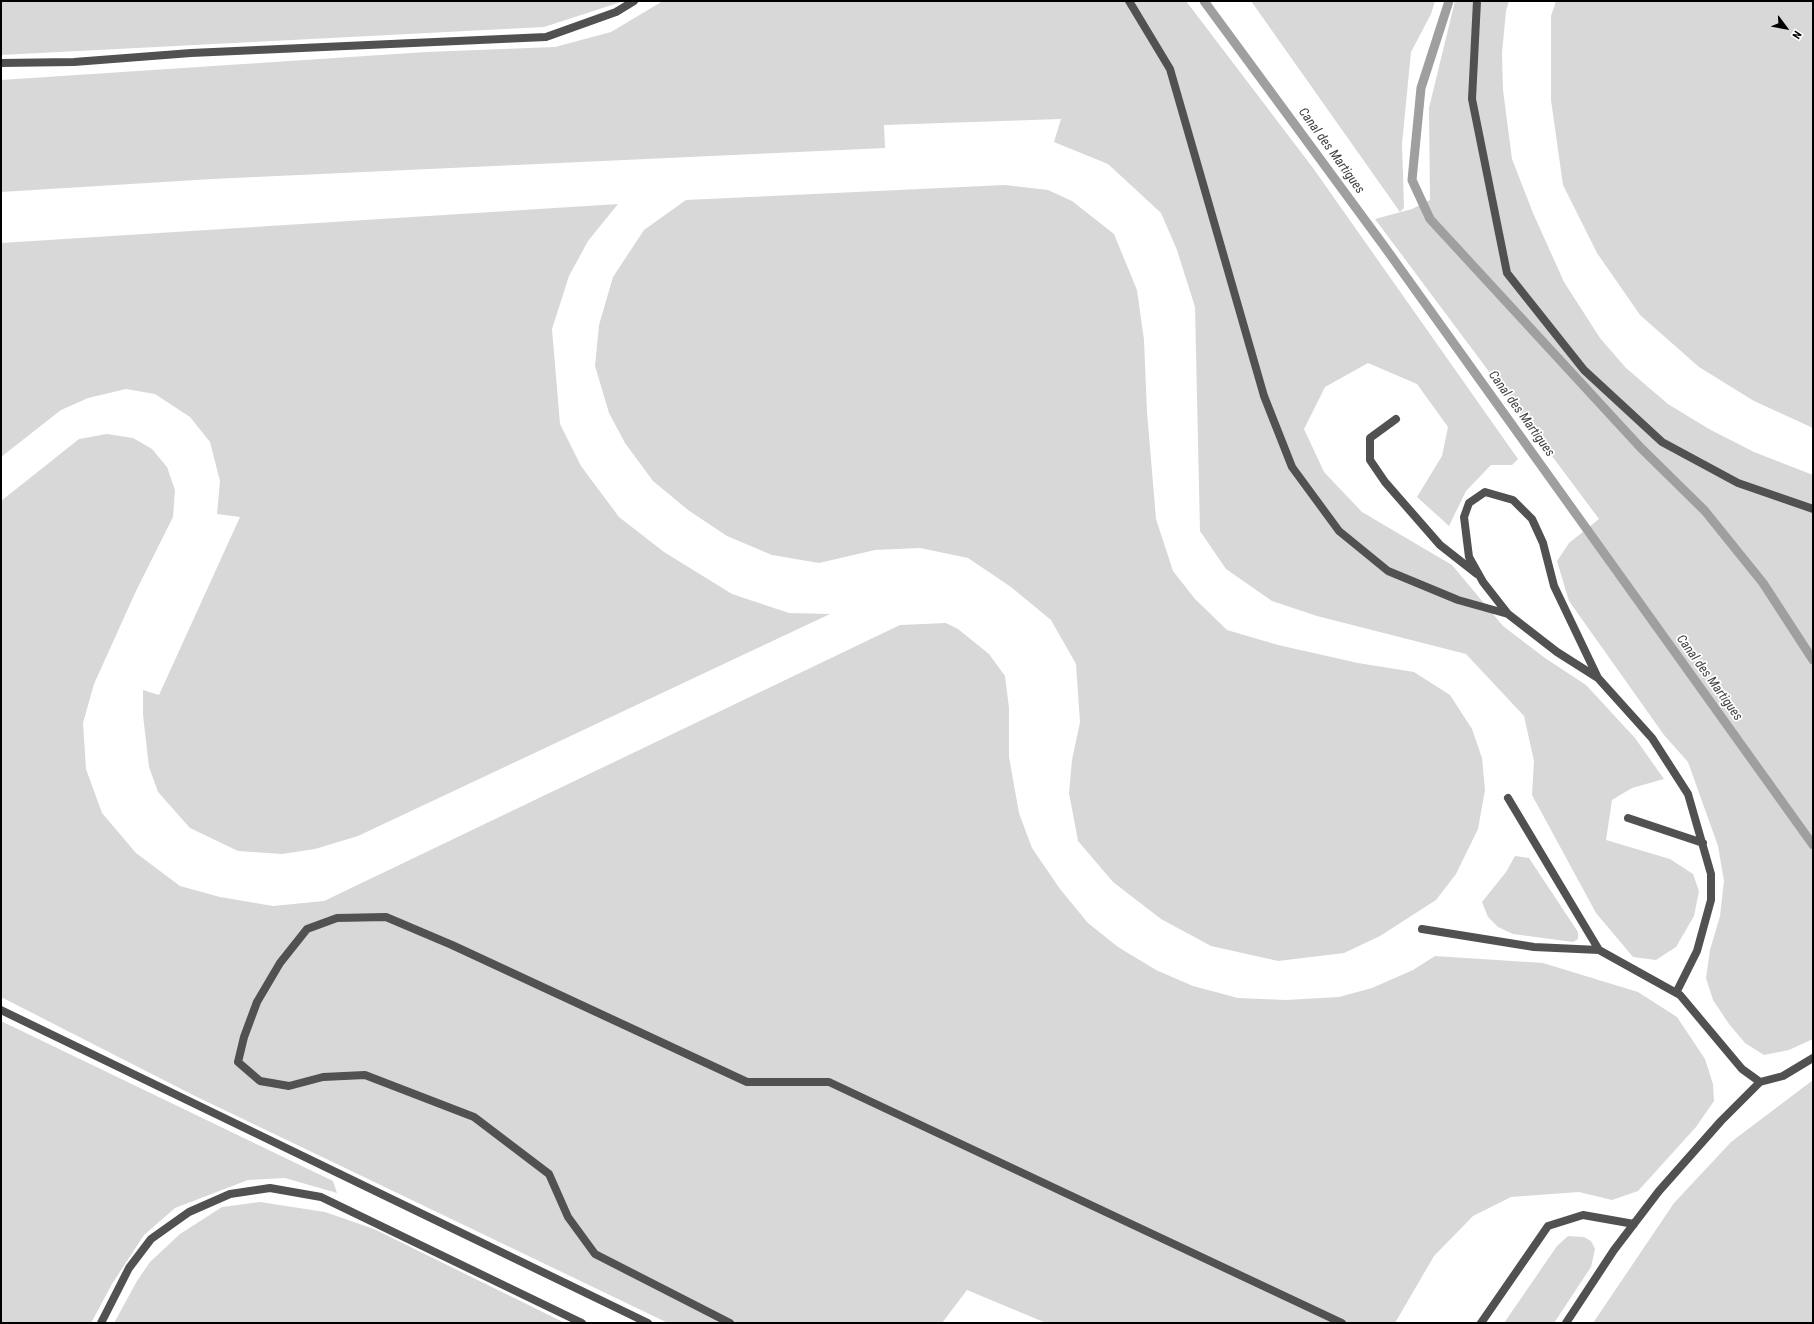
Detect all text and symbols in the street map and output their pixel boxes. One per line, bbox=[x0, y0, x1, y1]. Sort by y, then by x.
north arrow bbox=[1766, 8, 1806, 48]
text: N bbox=[1789, 28, 1804, 41]
water label: Canal des Martigues bbox=[1295, 105, 1367, 197]
water label: Canal des Martigues bbox=[1485, 368, 1557, 460]
water label: Canal des Martigues bbox=[1673, 632, 1745, 724]

